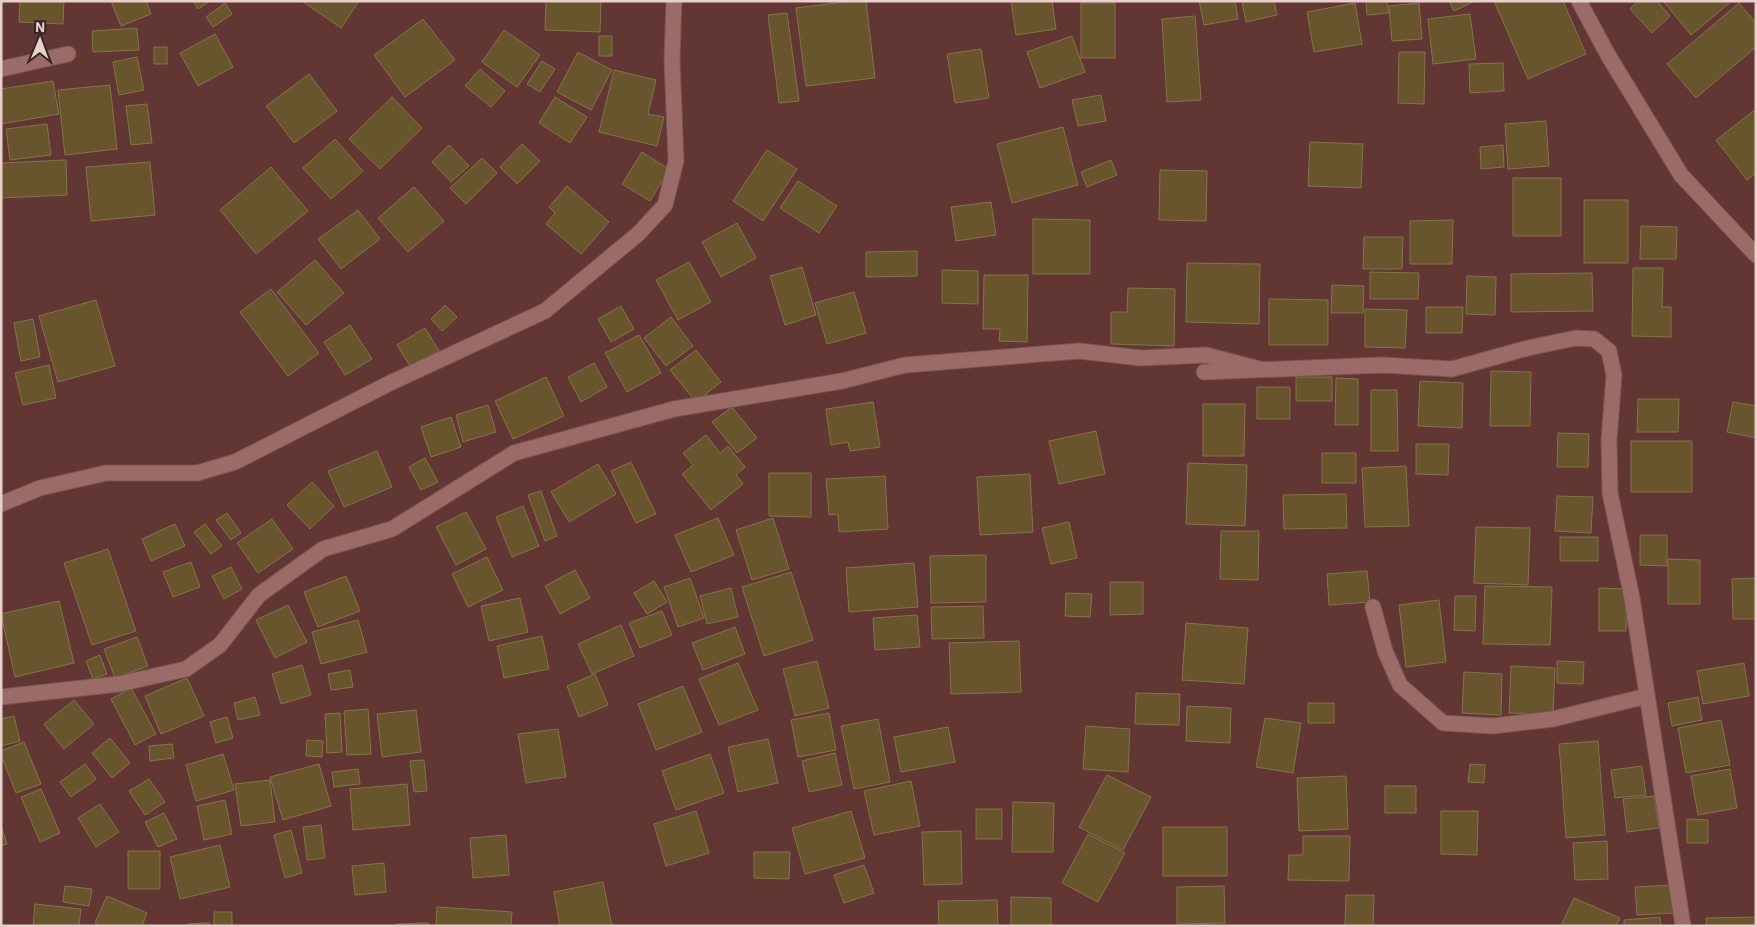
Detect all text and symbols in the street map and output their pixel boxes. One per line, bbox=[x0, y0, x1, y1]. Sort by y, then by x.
north arrow bbox=[15, 15, 65, 65]
text: N bbox=[35, 18, 45, 36]

